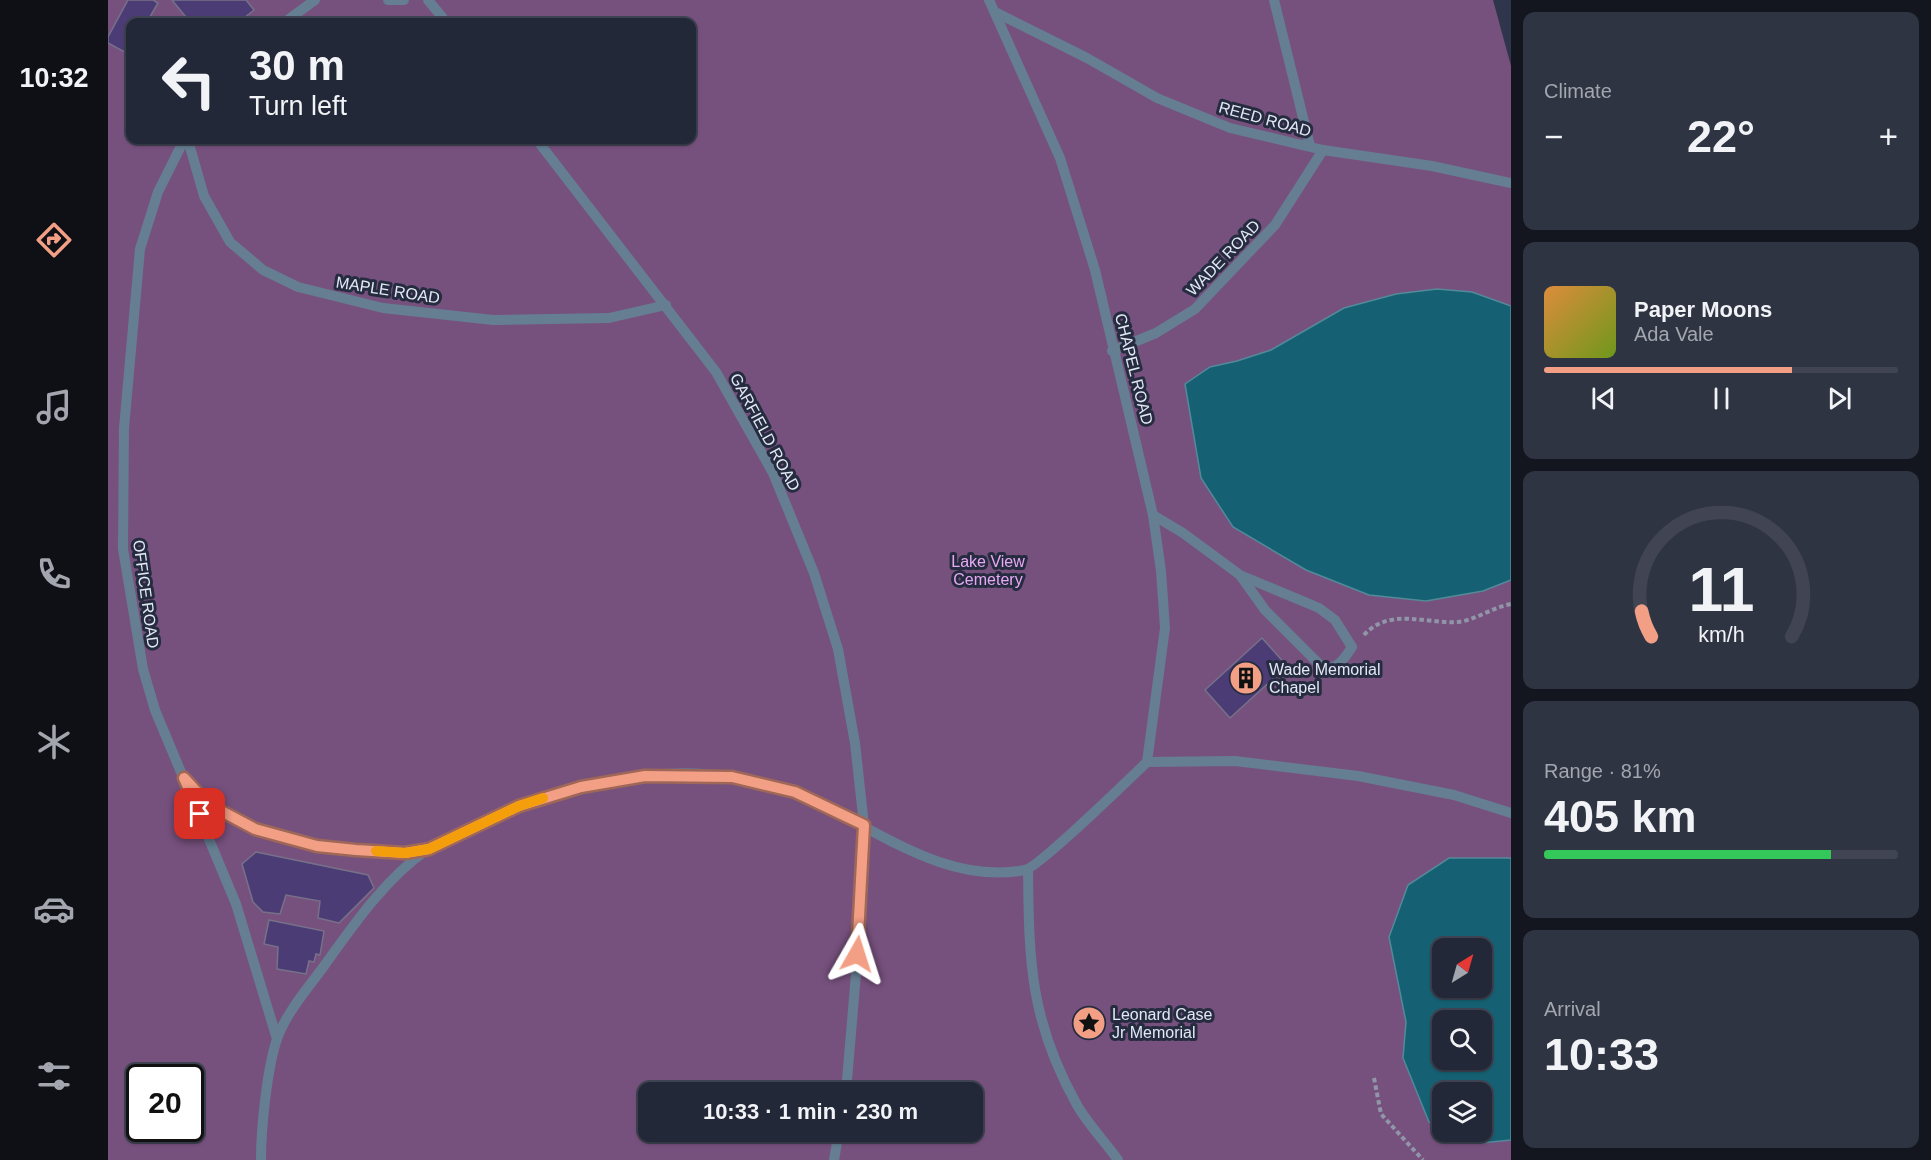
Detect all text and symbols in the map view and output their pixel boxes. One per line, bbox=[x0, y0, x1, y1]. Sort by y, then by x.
icon: left bbox=[150, 42, 228, 120]
text: 30 m bbox=[249, 42, 345, 89]
text: 10:32 bbox=[19, 63, 89, 93]
text: Climate bbox=[1544, 80, 1612, 102]
text: Turn left bbox=[249, 91, 347, 121]
street label: REED ROAD bbox=[1217, 98, 1313, 140]
text: 22° bbox=[1687, 111, 1755, 162]
text: − bbox=[1544, 118, 1563, 155]
text: + bbox=[1879, 118, 1898, 155]
street label: WADE ROAD bbox=[1183, 217, 1263, 299]
icon: directions bbox=[33, 219, 75, 261]
street label: MAPLE ROAD bbox=[335, 273, 441, 307]
text: Paper Moons bbox=[1634, 297, 1772, 322]
street label: CHAPEL ROAD bbox=[1112, 312, 1156, 426]
text: Ada Vale bbox=[1634, 323, 1714, 345]
street label: GARFIELD ROAD bbox=[727, 370, 803, 494]
icon: previous bbox=[1587, 382, 1620, 415]
icon: pause bbox=[1705, 382, 1738, 415]
icon: next bbox=[1823, 382, 1856, 415]
icon: music bbox=[33, 386, 75, 428]
street label: OFFICE ROAD bbox=[130, 539, 162, 649]
icon: phone bbox=[33, 553, 75, 595]
park label: Lake View Cemetery bbox=[951, 553, 1025, 588]
text: 11 bbox=[1688, 555, 1754, 624]
text: km/h bbox=[1698, 623, 1744, 647]
building icon: Wade Memorial Chapel bbox=[1228, 660, 1264, 696]
place label: Wade Memorial Chapel bbox=[1269, 661, 1380, 696]
icon: climate bbox=[33, 721, 75, 763]
text: Range · 81% bbox=[1544, 760, 1661, 782]
pin bbox=[174, 788, 225, 839]
text: 405 km bbox=[1544, 791, 1697, 842]
icon: arrive bbox=[183, 797, 216, 830]
icon: car bbox=[33, 888, 75, 930]
position arrow bbox=[825, 922, 889, 986]
north arrow bbox=[1432, 938, 1492, 998]
map controls bbox=[1432, 938, 1492, 1142]
text: Arrival bbox=[1544, 998, 1601, 1020]
place icon: Leonard Case Jr Memorial bbox=[1071, 1005, 1107, 1041]
place label: Leonard Case Jr Memorial bbox=[1112, 1006, 1213, 1041]
button: search bbox=[1432, 1010, 1492, 1070]
text: 10:33 bbox=[1544, 1029, 1659, 1080]
icon: filters bbox=[33, 1055, 75, 1097]
speed limit sign: 20 bbox=[126, 1064, 204, 1142]
button: layers bbox=[1432, 1082, 1492, 1142]
text: 10:33 · 1 min · 230 m bbox=[703, 1099, 918, 1124]

